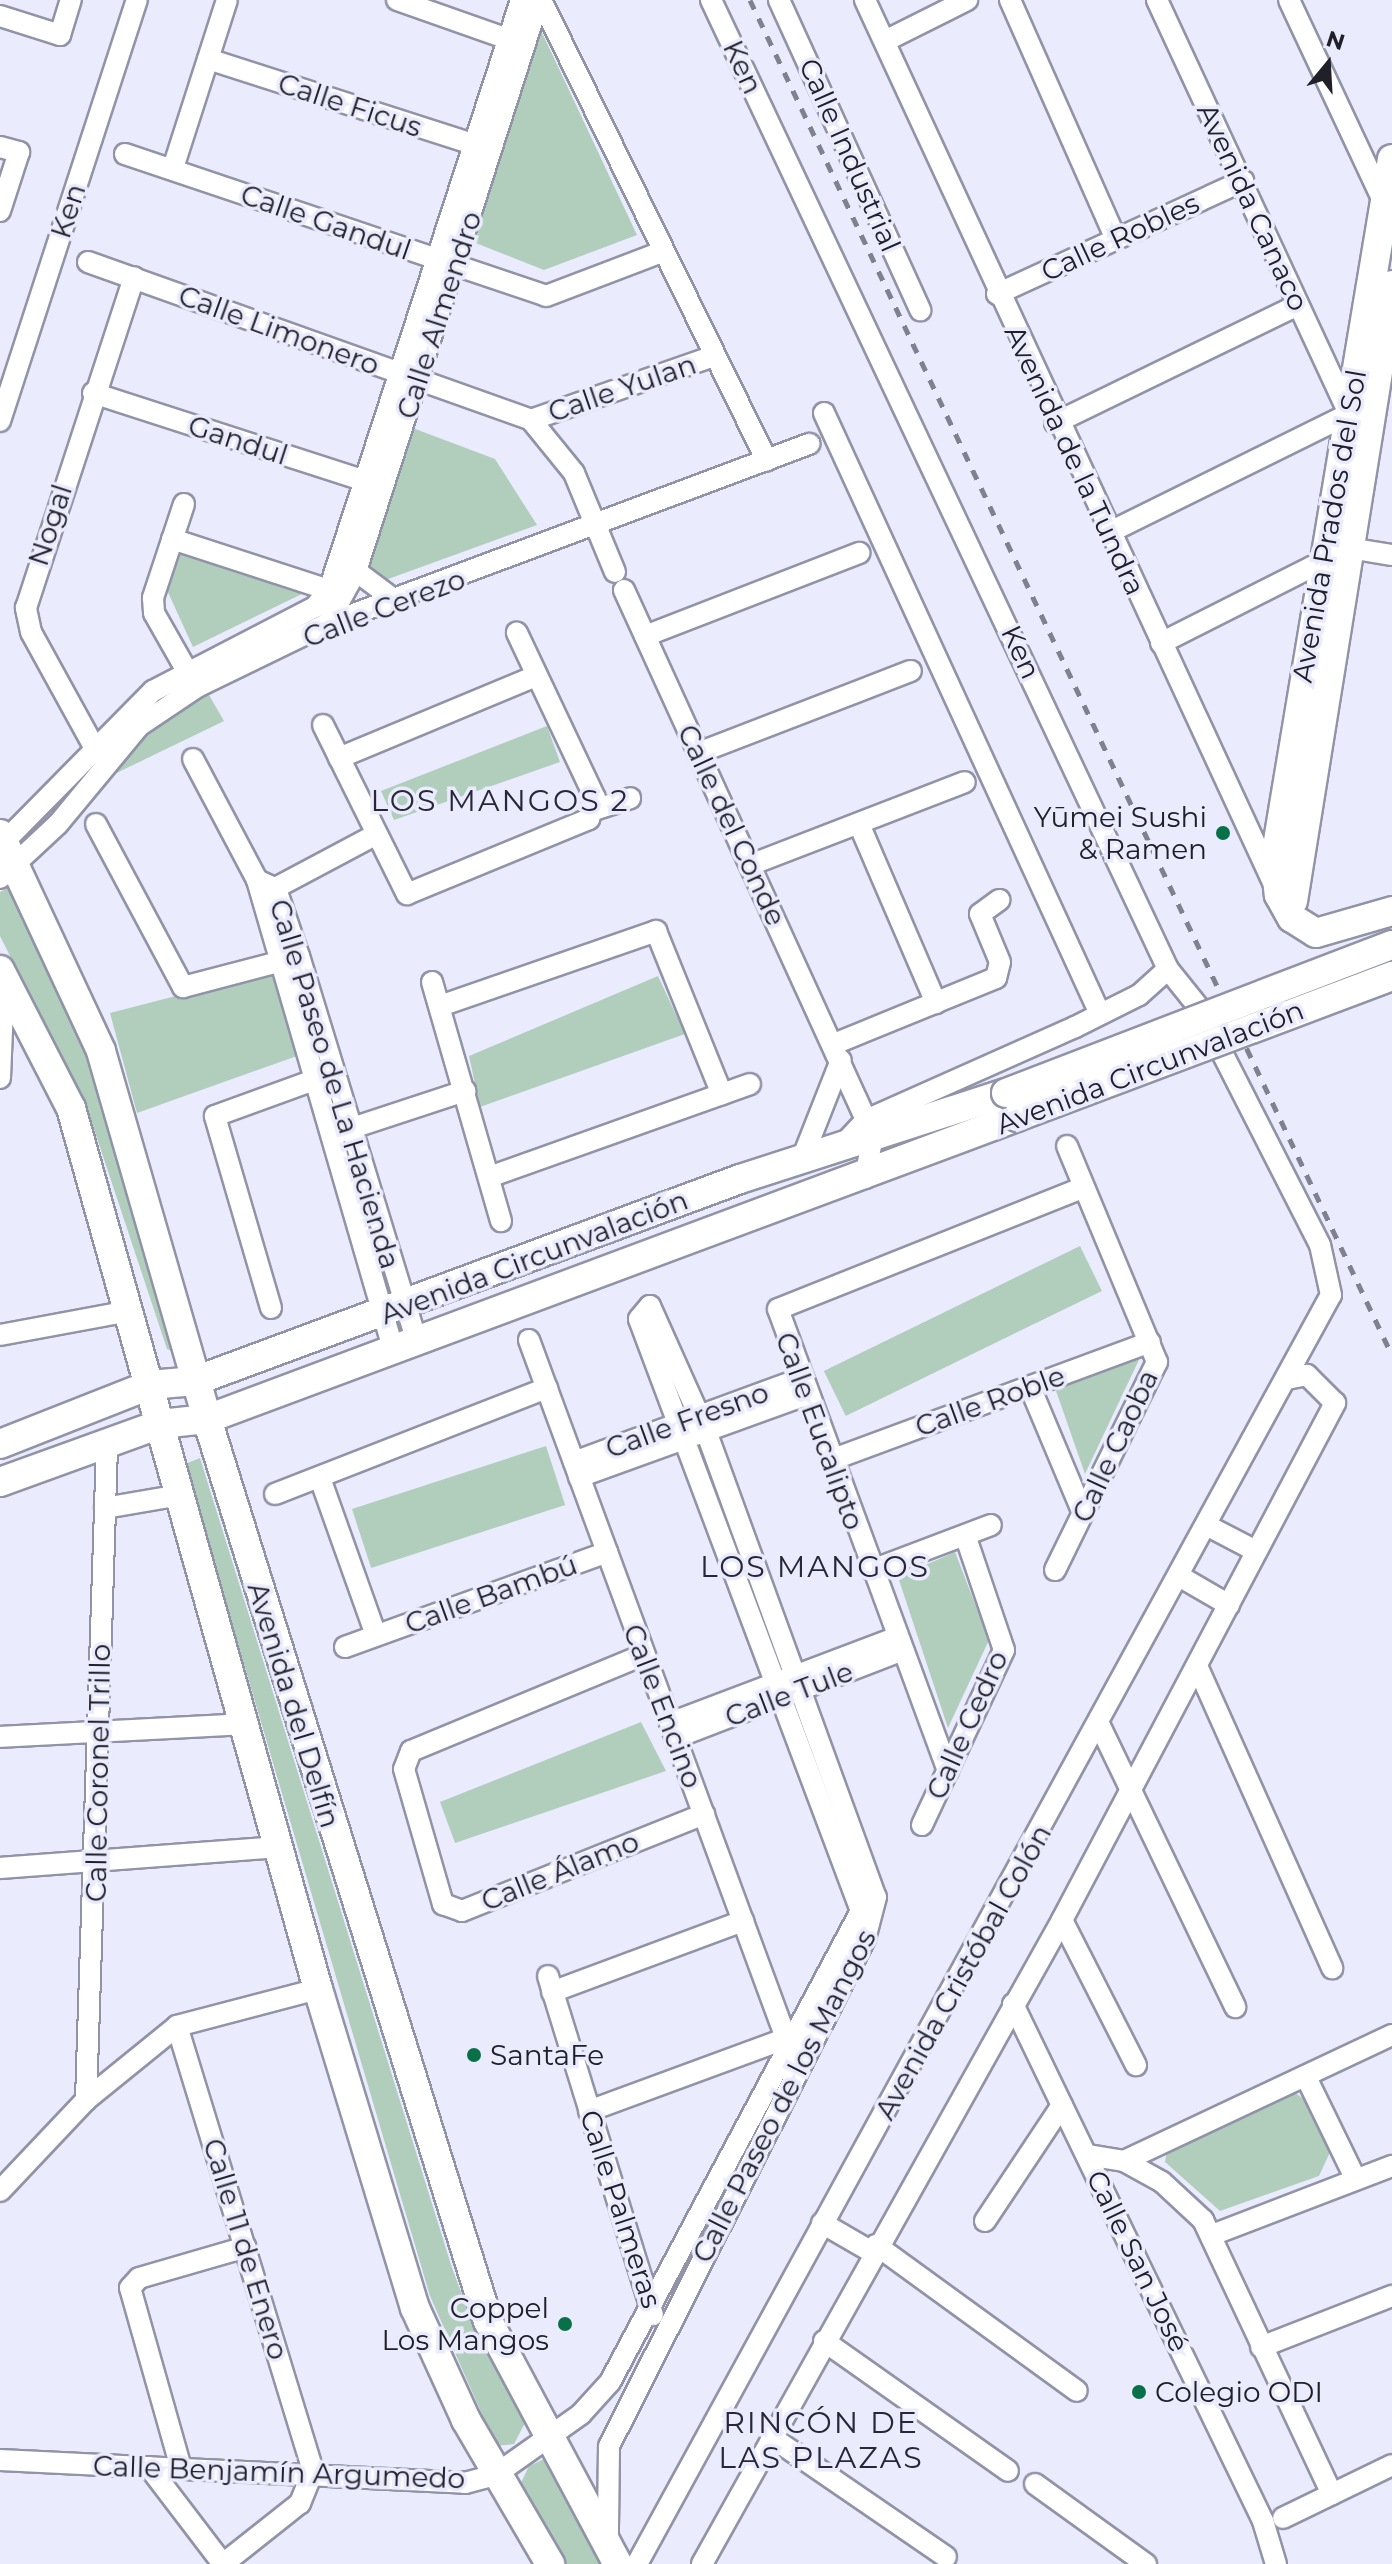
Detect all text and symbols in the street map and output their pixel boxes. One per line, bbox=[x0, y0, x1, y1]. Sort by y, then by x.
north arrow bbox=[1288, 24, 1368, 104]
text: N bbox=[1323, 25, 1348, 56]
street label: Ken bbox=[716, 35, 770, 99]
street label: Calle Industrial bbox=[792, 53, 908, 257]
street label: Calle Ficus bbox=[274, 66, 426, 144]
street label: Avenida Canaco bbox=[1190, 98, 1316, 316]
street label: Calle Gandul bbox=[236, 177, 416, 267]
street label: Ken bbox=[44, 180, 92, 242]
street label: Calle Robles bbox=[1036, 186, 1204, 288]
street label: Calle Almendro bbox=[390, 207, 488, 423]
street label: Calle Limonero bbox=[174, 278, 384, 382]
street label: Avenida de la Tundra bbox=[998, 320, 1152, 600]
street label: Calle Yulan bbox=[544, 347, 700, 429]
street label: Avenida Prados del Sol bbox=[1285, 367, 1373, 685]
street label: Gandul bbox=[184, 408, 292, 472]
street label: Nogal bbox=[21, 480, 79, 570]
street label: Calle Cerezo bbox=[298, 562, 470, 654]
street label: Ken bbox=[994, 620, 1048, 684]
street label: Calle del Conde bbox=[671, 719, 793, 931]
district label: LOS MANGOS 2 bbox=[371, 783, 629, 819]
place label: Yūmei Sushi & Ramen bbox=[1034, 800, 1207, 866]
marker: Yūmei Sushi & Ramen bbox=[1214, 824, 1232, 842]
street label: Calle Paseo de La Hacienda bbox=[263, 895, 407, 1273]
street label: Avenida Circunvalación bbox=[992, 993, 1308, 1141]
street label: Avenida Circunvalación bbox=[376, 1183, 692, 1331]
street label: Calle Eucalipto bbox=[769, 1328, 871, 1534]
street label: Calle Roble bbox=[911, 1358, 1069, 1444]
street label: Calle Caoba bbox=[1065, 1364, 1165, 1528]
street label: Calle Fresno bbox=[601, 1375, 773, 1465]
street label: Calle Bambú bbox=[400, 1547, 582, 1641]
district label: LOS MANGOS bbox=[700, 1549, 930, 1585]
street label: Avenida del Delfín bbox=[241, 1578, 347, 1832]
street label: Calle Encino bbox=[616, 1619, 710, 1793]
street label: Calle Coronel Trillo bbox=[79, 1644, 117, 1902]
street label: Calle Cedro bbox=[919, 1646, 1015, 1804]
street label: Calle Tule bbox=[720, 1654, 858, 1734]
street label: Avenida Cristóbal Colón bbox=[868, 1819, 1058, 2125]
street label: Calle Álamo bbox=[476, 1824, 644, 1918]
street label: Calle Paseo de los Mangos bbox=[685, 1924, 883, 2268]
place label: SantaFe bbox=[490, 2038, 604, 2072]
marker: SantaFe bbox=[465, 2046, 483, 2064]
street label: Calle Palmeras bbox=[573, 2106, 669, 2312]
street label: Calle 11 de Enero bbox=[196, 2134, 296, 2364]
street label: Calle San José bbox=[1080, 2165, 1196, 2357]
place label: Coppel Los Mangos bbox=[382, 2291, 549, 2357]
marker: Coppel Los Mangos bbox=[556, 2315, 574, 2333]
place label: Colegio ODI bbox=[1155, 2375, 1323, 2409]
marker: Colegio ODI bbox=[1130, 2383, 1148, 2401]
district label: RINCÓN DE LAS PLAZAS bbox=[718, 2405, 924, 2476]
street label: Calle Benjamín Argumedo bbox=[92, 2449, 466, 2495]

